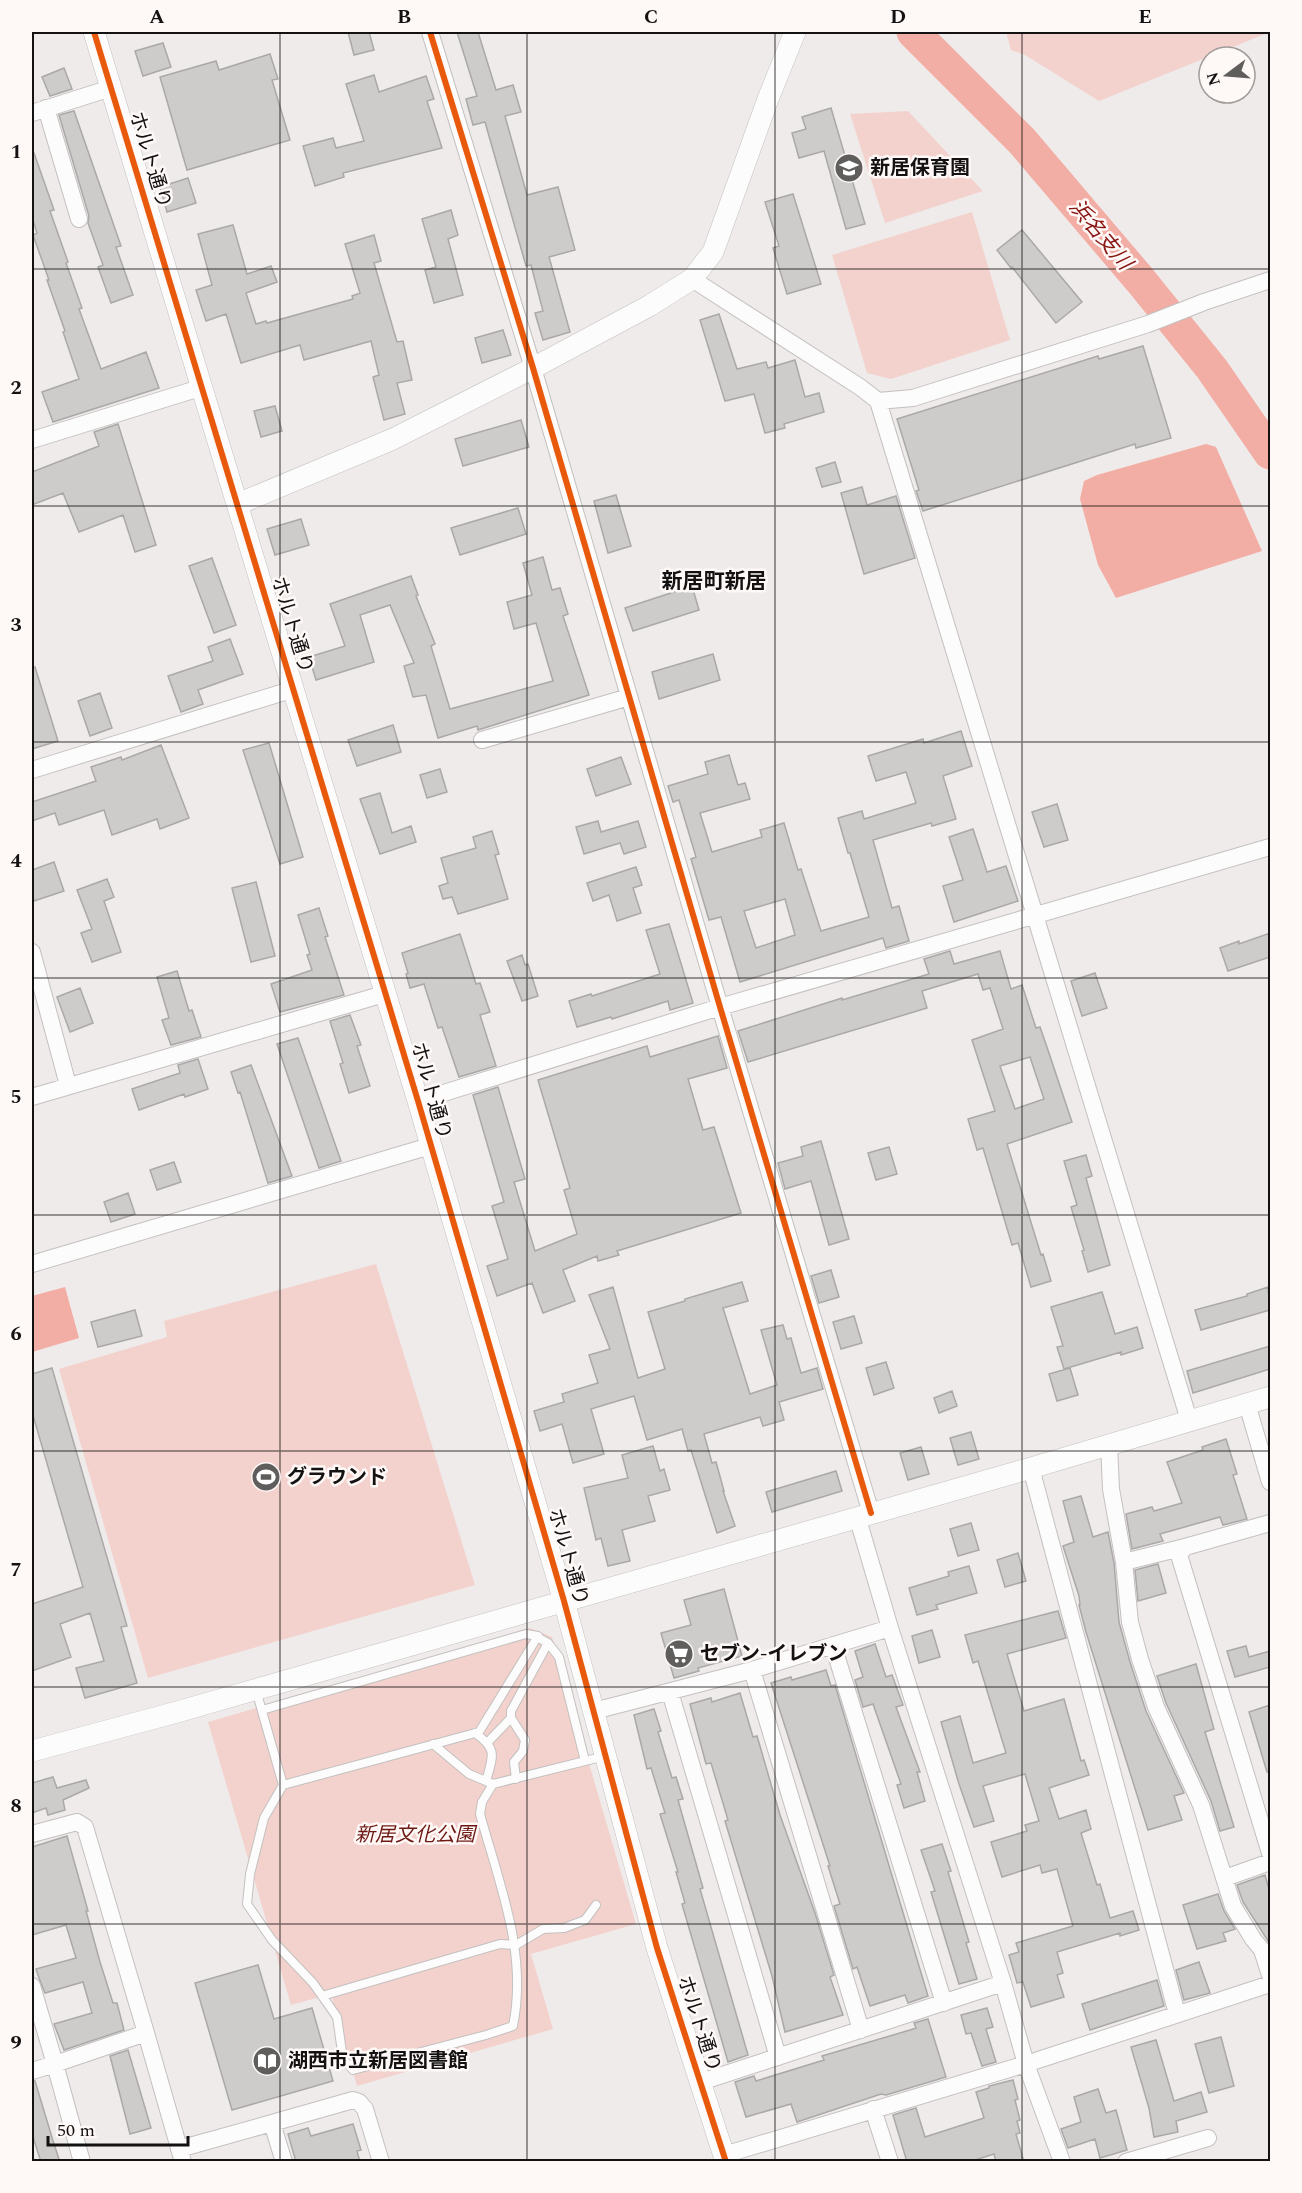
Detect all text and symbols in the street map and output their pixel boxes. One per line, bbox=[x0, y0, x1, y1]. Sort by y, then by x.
text: A bbox=[149, 2, 165, 32]
text: B bbox=[397, 2, 411, 32]
text: C bbox=[644, 2, 658, 32]
text: D bbox=[890, 2, 906, 32]
text: E bbox=[1138, 2, 1152, 32]
north arrow bbox=[1197, 45, 1257, 105]
text: N bbox=[1200, 69, 1227, 88]
street label: ホルト通り bbox=[121, 108, 179, 212]
text: 1 bbox=[10, 137, 22, 167]
school or university icon: 新居保育園 bbox=[833, 152, 865, 184]
place label: 新居保育園 bbox=[870, 153, 970, 183]
water label: 浜名支川 bbox=[1061, 193, 1141, 279]
text: 2 bbox=[10, 373, 22, 403]
district label: 新居町新居 bbox=[662, 566, 767, 598]
street label: ホルト通り bbox=[263, 573, 321, 677]
text: 3 bbox=[10, 610, 22, 640]
text: 4 bbox=[10, 846, 22, 876]
street label: ホルト通り bbox=[403, 1039, 459, 1143]
text: 5 bbox=[10, 1082, 22, 1112]
text: 6 bbox=[10, 1319, 22, 1349]
sports icon: グラウンド bbox=[250, 1461, 282, 1493]
place label: グラウンド bbox=[287, 1462, 387, 1492]
street label: ホルト通り bbox=[540, 1505, 596, 1609]
text: 7 bbox=[10, 1555, 22, 1585]
supermarket icon: セブン-イレブン bbox=[663, 1638, 695, 1670]
place label: セブン-イレブン bbox=[700, 1639, 847, 1669]
text: 8 bbox=[10, 1791, 22, 1821]
park label: 新居文化公園 bbox=[355, 1820, 478, 1850]
street label: ホルト通り bbox=[669, 1972, 729, 2076]
text: 9 bbox=[10, 2028, 22, 2058]
library icon: 湖西市立新居図書館 bbox=[251, 2045, 283, 2077]
place label: 湖西市立新居図書館 bbox=[288, 2046, 468, 2076]
scale bar bbox=[48, 2109, 188, 2147]
text: 50 m bbox=[57, 2117, 95, 2144]

